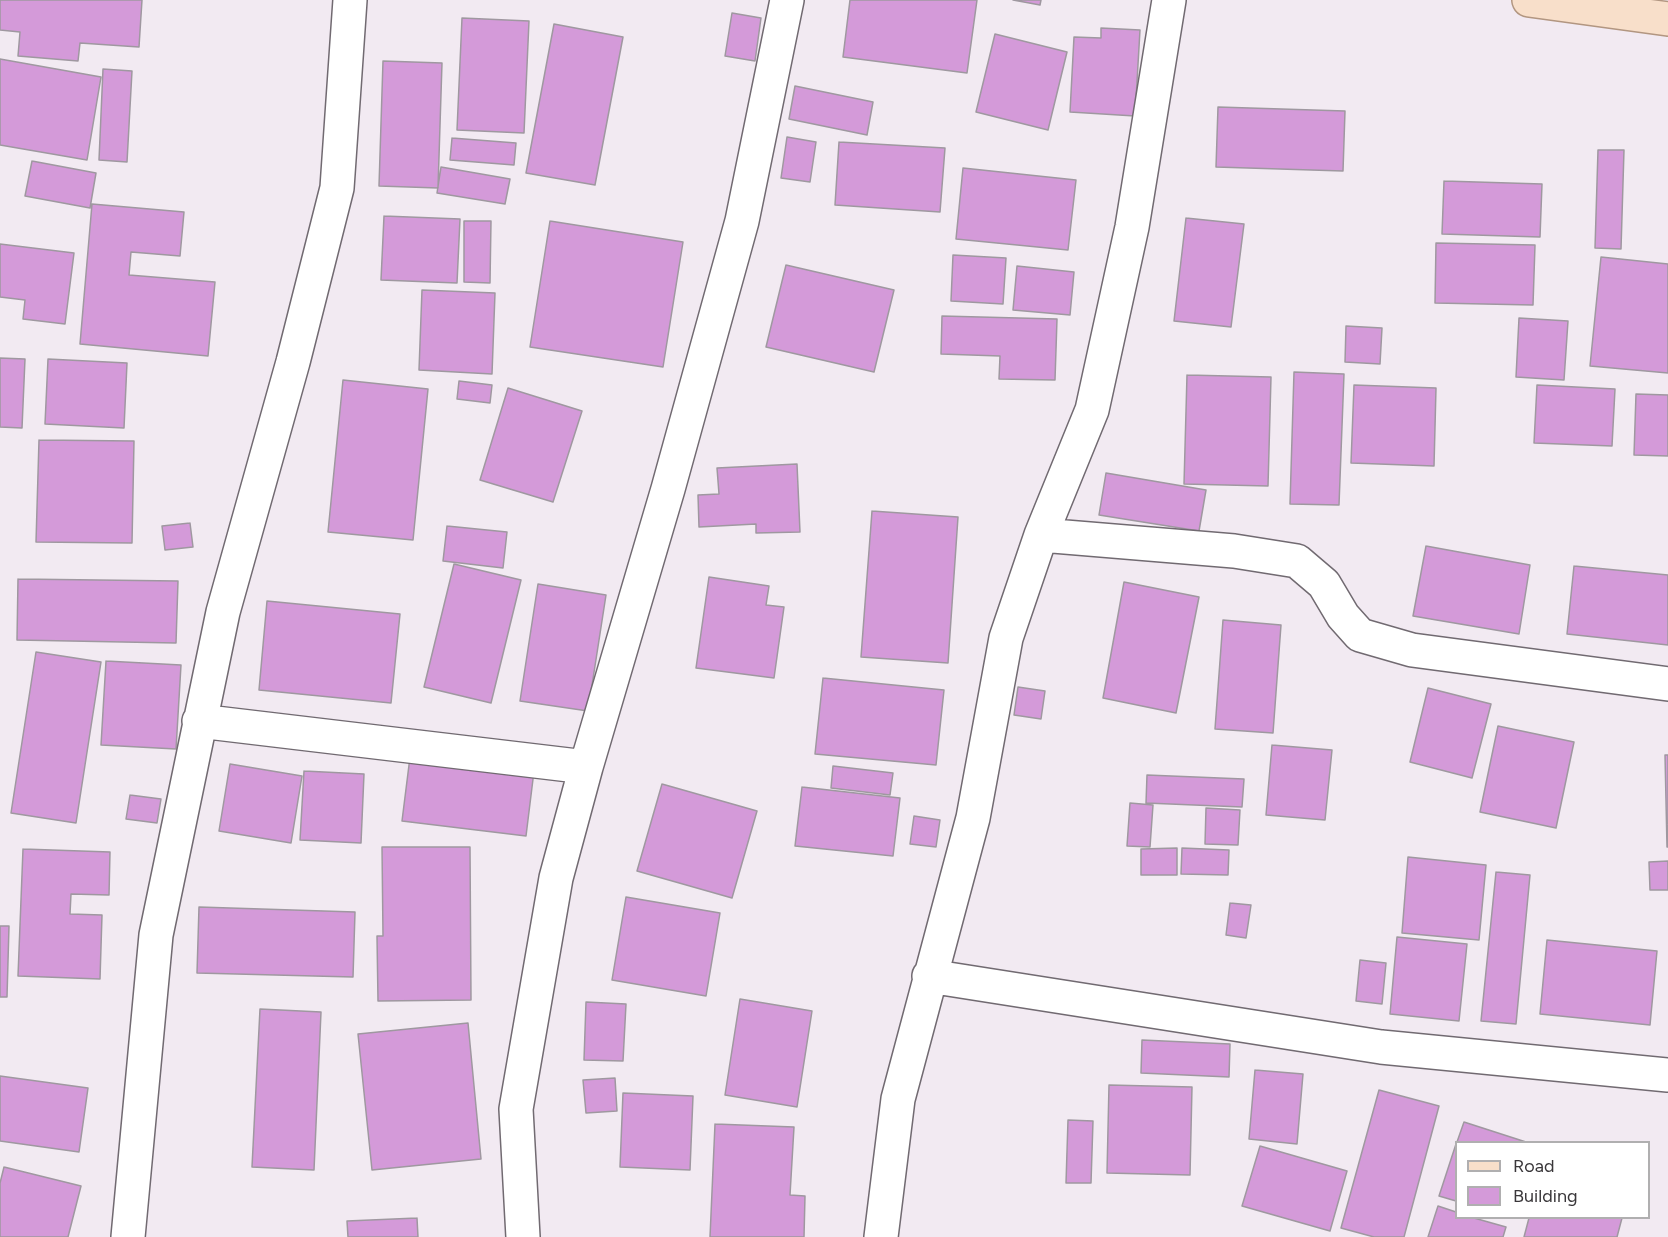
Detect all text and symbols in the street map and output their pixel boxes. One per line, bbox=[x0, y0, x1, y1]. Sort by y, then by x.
legend bbox=[1455, 1141, 1650, 1219]
text: Road bbox=[1513, 1155, 1554, 1177]
text: Building bbox=[1513, 1185, 1578, 1207]

